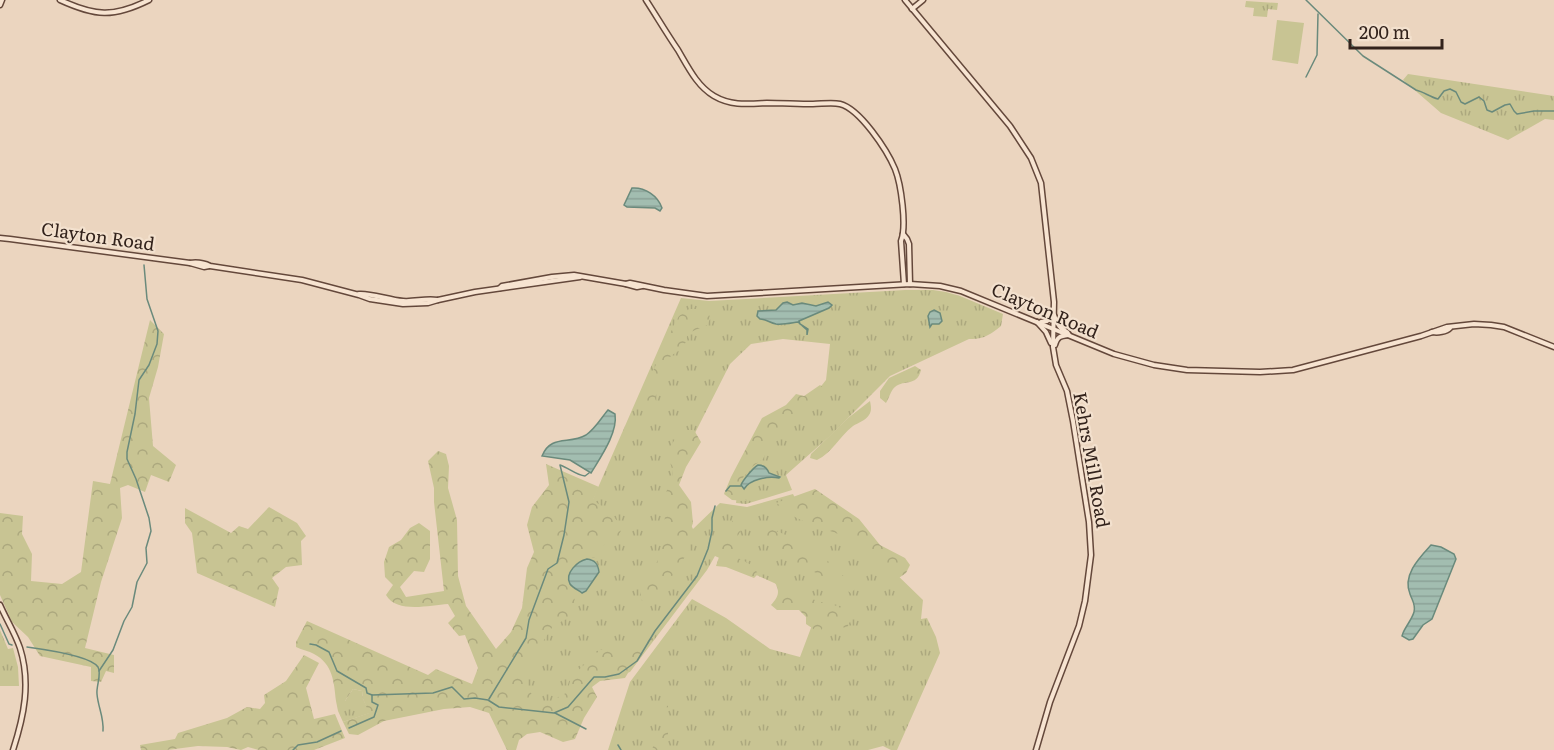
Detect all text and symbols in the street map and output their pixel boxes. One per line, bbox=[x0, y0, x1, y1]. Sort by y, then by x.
scale bar bbox=[1350, 12, 1442, 50]
text: 200 m bbox=[1359, 18, 1410, 45]
street label: Clayton Road bbox=[40, 214, 157, 257]
street label: Clayton Road bbox=[988, 275, 1103, 344]
street label: Kehrs Mill Road bbox=[1067, 390, 1118, 530]

